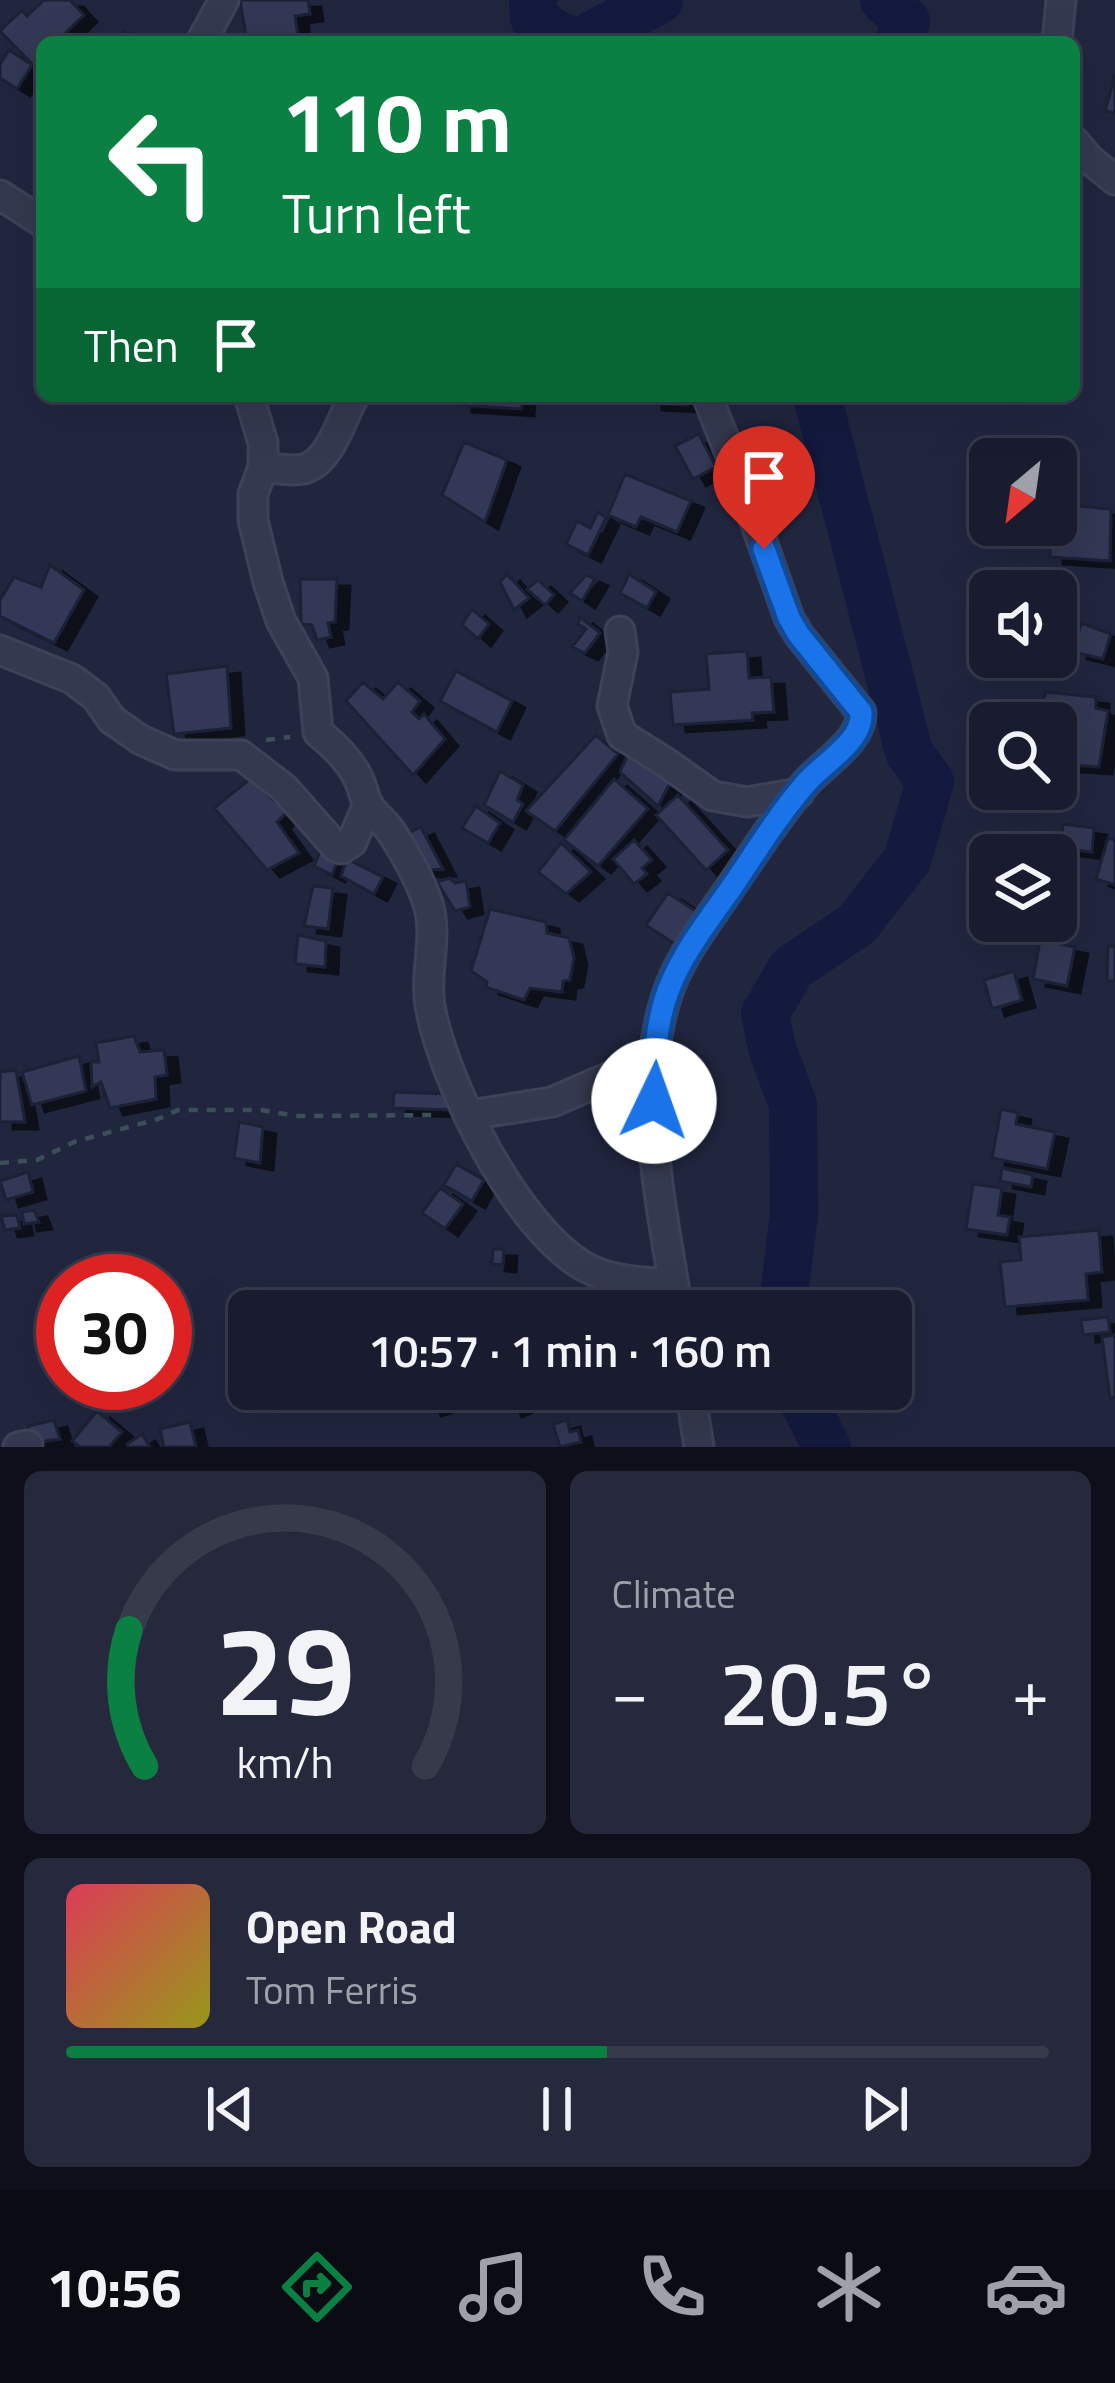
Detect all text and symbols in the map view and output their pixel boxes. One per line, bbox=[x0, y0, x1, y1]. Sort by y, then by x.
text: 110 m bbox=[282, 57, 512, 185]
icon: left bbox=[84, 84, 240, 240]
text: Turn left bbox=[282, 172, 471, 254]
text: Then bbox=[84, 311, 179, 379]
icon: arrive bbox=[203, 312, 269, 378]
pin bbox=[713, 426, 815, 549]
north arrow bbox=[969, 438, 1077, 546]
map controls bbox=[969, 438, 1077, 942]
icon: arrive bbox=[731, 444, 797, 510]
button: sound bbox=[969, 570, 1077, 678]
button: search bbox=[969, 702, 1077, 810]
button: layers bbox=[969, 834, 1077, 942]
position arrow bbox=[591, 1038, 717, 1164]
speed limit sign: 30 bbox=[36, 1254, 192, 1410]
text: 10:57 · 1 min · 160 m bbox=[368, 1316, 772, 1384]
text: Climate bbox=[612, 1564, 736, 1623]
text: 29 bbox=[215, 1574, 355, 1763]
text: 20.5° bbox=[719, 1623, 942, 1760]
text: − bbox=[612, 1641, 648, 1742]
text: + bbox=[1012, 1641, 1049, 1742]
text: km/h bbox=[236, 1728, 333, 1794]
text: Open Road bbox=[246, 1892, 457, 1960]
text: Tom Ferris bbox=[246, 1960, 418, 2019]
icon: previous bbox=[197, 2076, 263, 2142]
icon: pause bbox=[524, 2076, 590, 2142]
icon: next bbox=[852, 2076, 918, 2142]
icon: directions bbox=[275, 2245, 359, 2329]
icon: music bbox=[452, 2245, 536, 2329]
icon: phone bbox=[630, 2245, 714, 2329]
icon: climate bbox=[807, 2245, 891, 2329]
icon: car bbox=[984, 2245, 1068, 2329]
text: 10:56 bbox=[47, 2246, 181, 2328]

